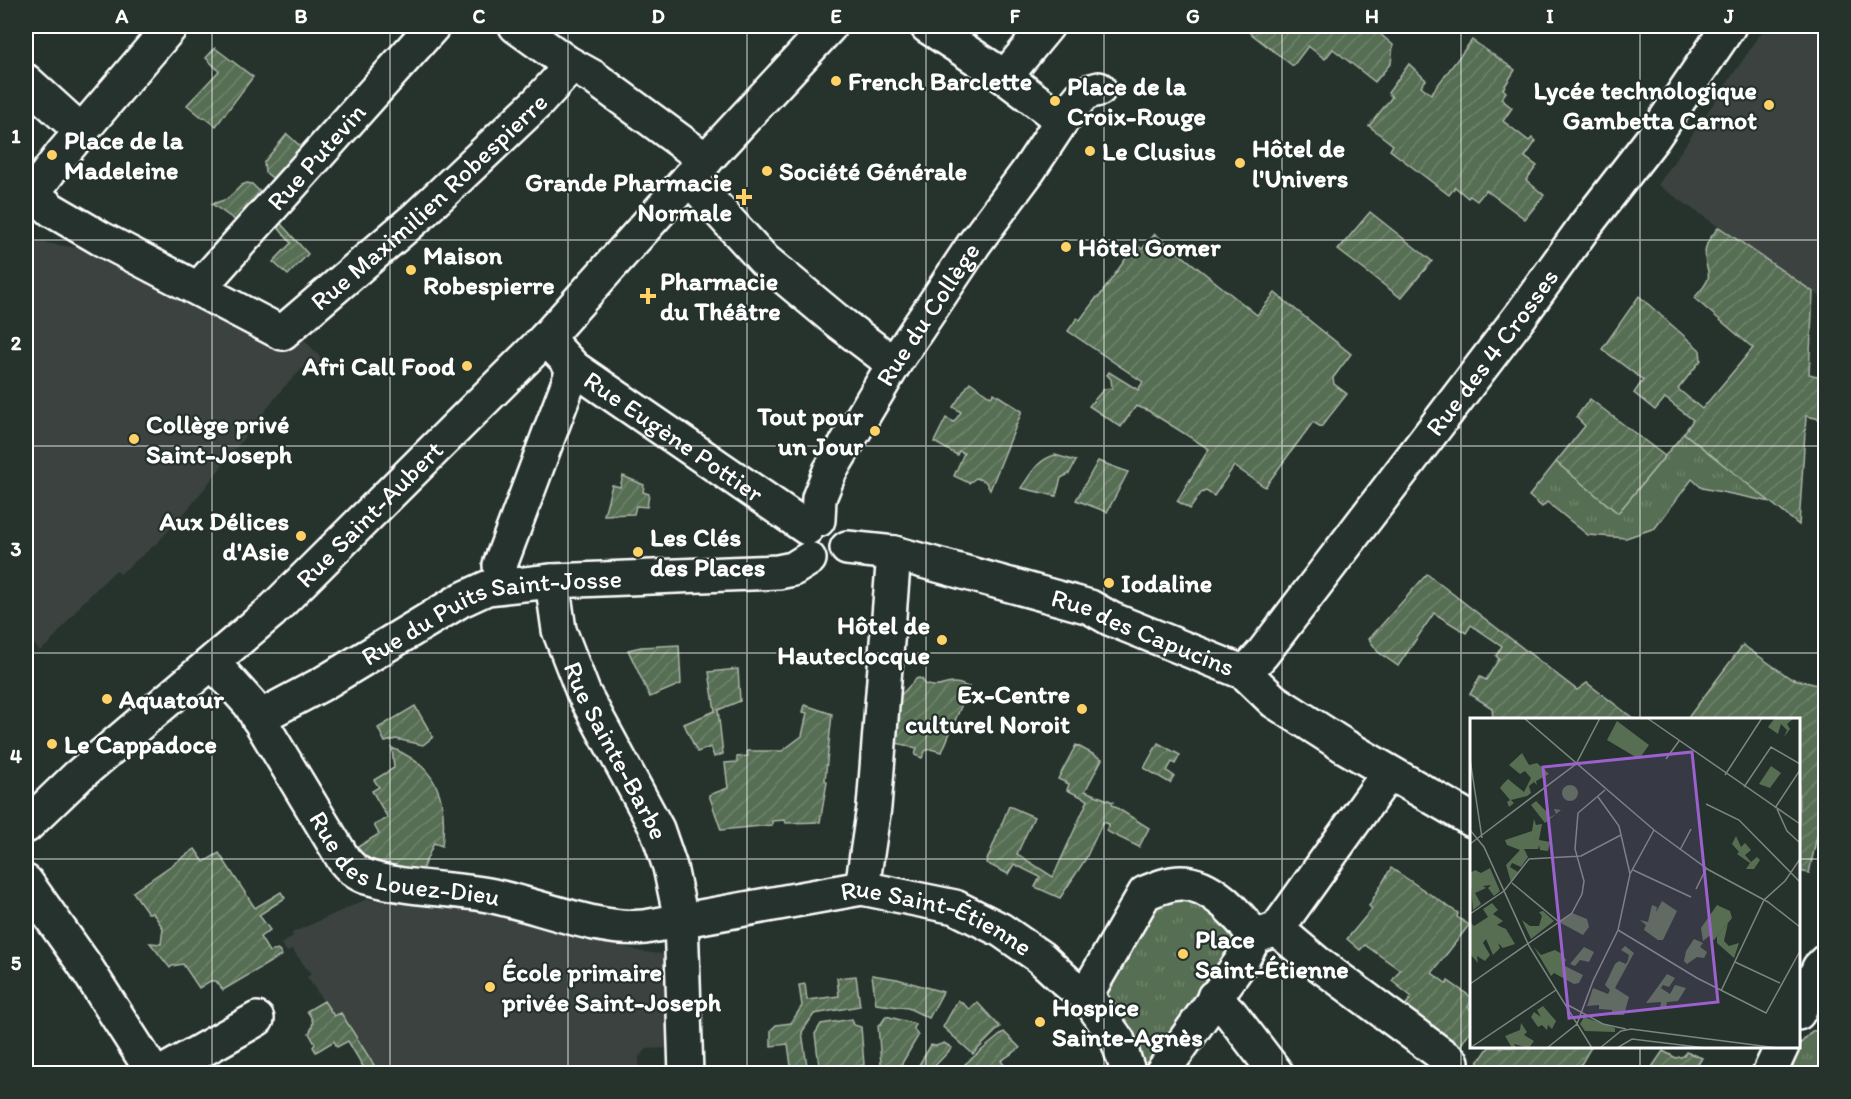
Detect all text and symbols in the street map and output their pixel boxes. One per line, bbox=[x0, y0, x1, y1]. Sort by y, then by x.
text: A bbox=[115, 4, 129, 28]
text: B bbox=[295, 4, 308, 28]
text: C bbox=[473, 4, 486, 28]
text: D bbox=[651, 4, 665, 28]
text: E bbox=[830, 4, 842, 28]
text: F bbox=[1010, 4, 1021, 28]
text: G bbox=[1186, 4, 1200, 28]
text: H bbox=[1365, 4, 1379, 28]
text: I bbox=[1546, 4, 1554, 28]
text: J bbox=[1723, 4, 1734, 28]
place label: French Barclette bbox=[848, 65, 1032, 97]
place label: Place de la Croix-Rouge bbox=[1067, 70, 1206, 132]
marker: French Barclette bbox=[829, 74, 843, 88]
place label: Lycée technologique Gambetta Carnot bbox=[1533, 74, 1757, 136]
street label: Rue Maximilien Robespierre bbox=[304, 86, 554, 317]
marker: Place de la Croix-Rouge bbox=[1048, 94, 1062, 108]
street label: Rue Putevin bbox=[260, 96, 373, 217]
marker: Lycée technologique Gambetta Carnot bbox=[1762, 98, 1776, 112]
text: 1 bbox=[11, 124, 21, 148]
place label: Place de la Madeleine bbox=[64, 124, 184, 186]
place label: Hôtel de l'Univers bbox=[1252, 132, 1348, 194]
place label: Le Clusius bbox=[1102, 135, 1216, 167]
marker: Le Clusius bbox=[1083, 144, 1097, 158]
marker: Place de la Madeleine bbox=[45, 148, 59, 162]
place label: Société Générale bbox=[779, 155, 967, 187]
marker: Hôtel de l'Univers bbox=[1233, 156, 1247, 170]
marker: Société Générale bbox=[760, 164, 774, 178]
place label: Grande Pharmacie Normale bbox=[525, 166, 732, 228]
marker: Grande Pharmacie Normale bbox=[737, 190, 751, 204]
place label: Hôtel Gomer bbox=[1078, 231, 1221, 263]
street label: Rue du Collège bbox=[869, 236, 987, 392]
place label: Maison Robespierre bbox=[423, 239, 555, 301]
marker: Hôtel Gomer bbox=[1059, 240, 1073, 254]
street label: Rue des 4 Crosses bbox=[1418, 262, 1565, 442]
marker: Maison Robespierre bbox=[404, 263, 418, 277]
place label: Pharmacie du Théâtre bbox=[660, 265, 781, 327]
marker: Pharmacie du Théâtre bbox=[641, 289, 655, 303]
text: 2 bbox=[11, 331, 22, 355]
place label: Afri Call Food bbox=[301, 350, 456, 382]
marker: Afri Call Food bbox=[460, 359, 474, 373]
street label: Rue Eugène Pottier bbox=[578, 364, 770, 510]
place label: Tout pour un Jour bbox=[756, 400, 864, 462]
place label: Collège privé Saint-Joseph bbox=[146, 408, 293, 470]
marker: Tout pour un Jour bbox=[868, 424, 882, 438]
marker: Collège privé Saint-Joseph bbox=[127, 432, 141, 446]
street label: Rue Saint-Aubert bbox=[289, 434, 450, 594]
place label: Aux Délices d'Asie bbox=[159, 505, 289, 567]
place label: Les Clés des Places bbox=[650, 521, 765, 583]
marker: Aux Délices d'Asie bbox=[294, 529, 308, 543]
text: 3 bbox=[11, 537, 22, 561]
marker: Les Clés des Places bbox=[631, 545, 645, 559]
street label: Rue du Puits Saint-Josse bbox=[355, 562, 623, 673]
place label: Iodaline bbox=[1121, 567, 1212, 599]
marker: Iodaline bbox=[1102, 576, 1116, 590]
street label: Rue des Capucins bbox=[1048, 581, 1239, 683]
place label: Hôtel de Hauteclocque bbox=[777, 609, 930, 671]
marker: Hôtel de Hauteclocque bbox=[935, 633, 949, 647]
street label: Rue Sainte-Barbe bbox=[557, 657, 675, 843]
place label: Ex-Centre culturel Noroit bbox=[905, 678, 1070, 740]
place label: Aquatour bbox=[118, 683, 224, 715]
marker: Aquatour bbox=[100, 692, 114, 706]
marker: Ex-Centre culturel Noroit bbox=[1075, 702, 1089, 716]
inset map bbox=[1470, 718, 1800, 1048]
place label: Le Cappadoce bbox=[64, 728, 217, 760]
marker: Le Cappadoce bbox=[45, 737, 59, 751]
text: 4 bbox=[10, 744, 22, 768]
street label: Rue des Louez-Dieu bbox=[302, 805, 503, 913]
street label: Rue Saint-Étienne bbox=[838, 871, 1038, 963]
place label: Place Saint-Étienne bbox=[1195, 923, 1349, 985]
marker: Place Saint-Étienne bbox=[1176, 947, 1190, 961]
text: 5 bbox=[11, 951, 22, 975]
place label: École primaire privée Saint-Joseph bbox=[501, 956, 722, 1018]
marker: École primaire privée Saint-Joseph bbox=[483, 980, 497, 994]
place label: Hospice Sainte-Agnès bbox=[1052, 991, 1203, 1053]
marker: Hospice Sainte-Agnès bbox=[1033, 1015, 1047, 1029]

